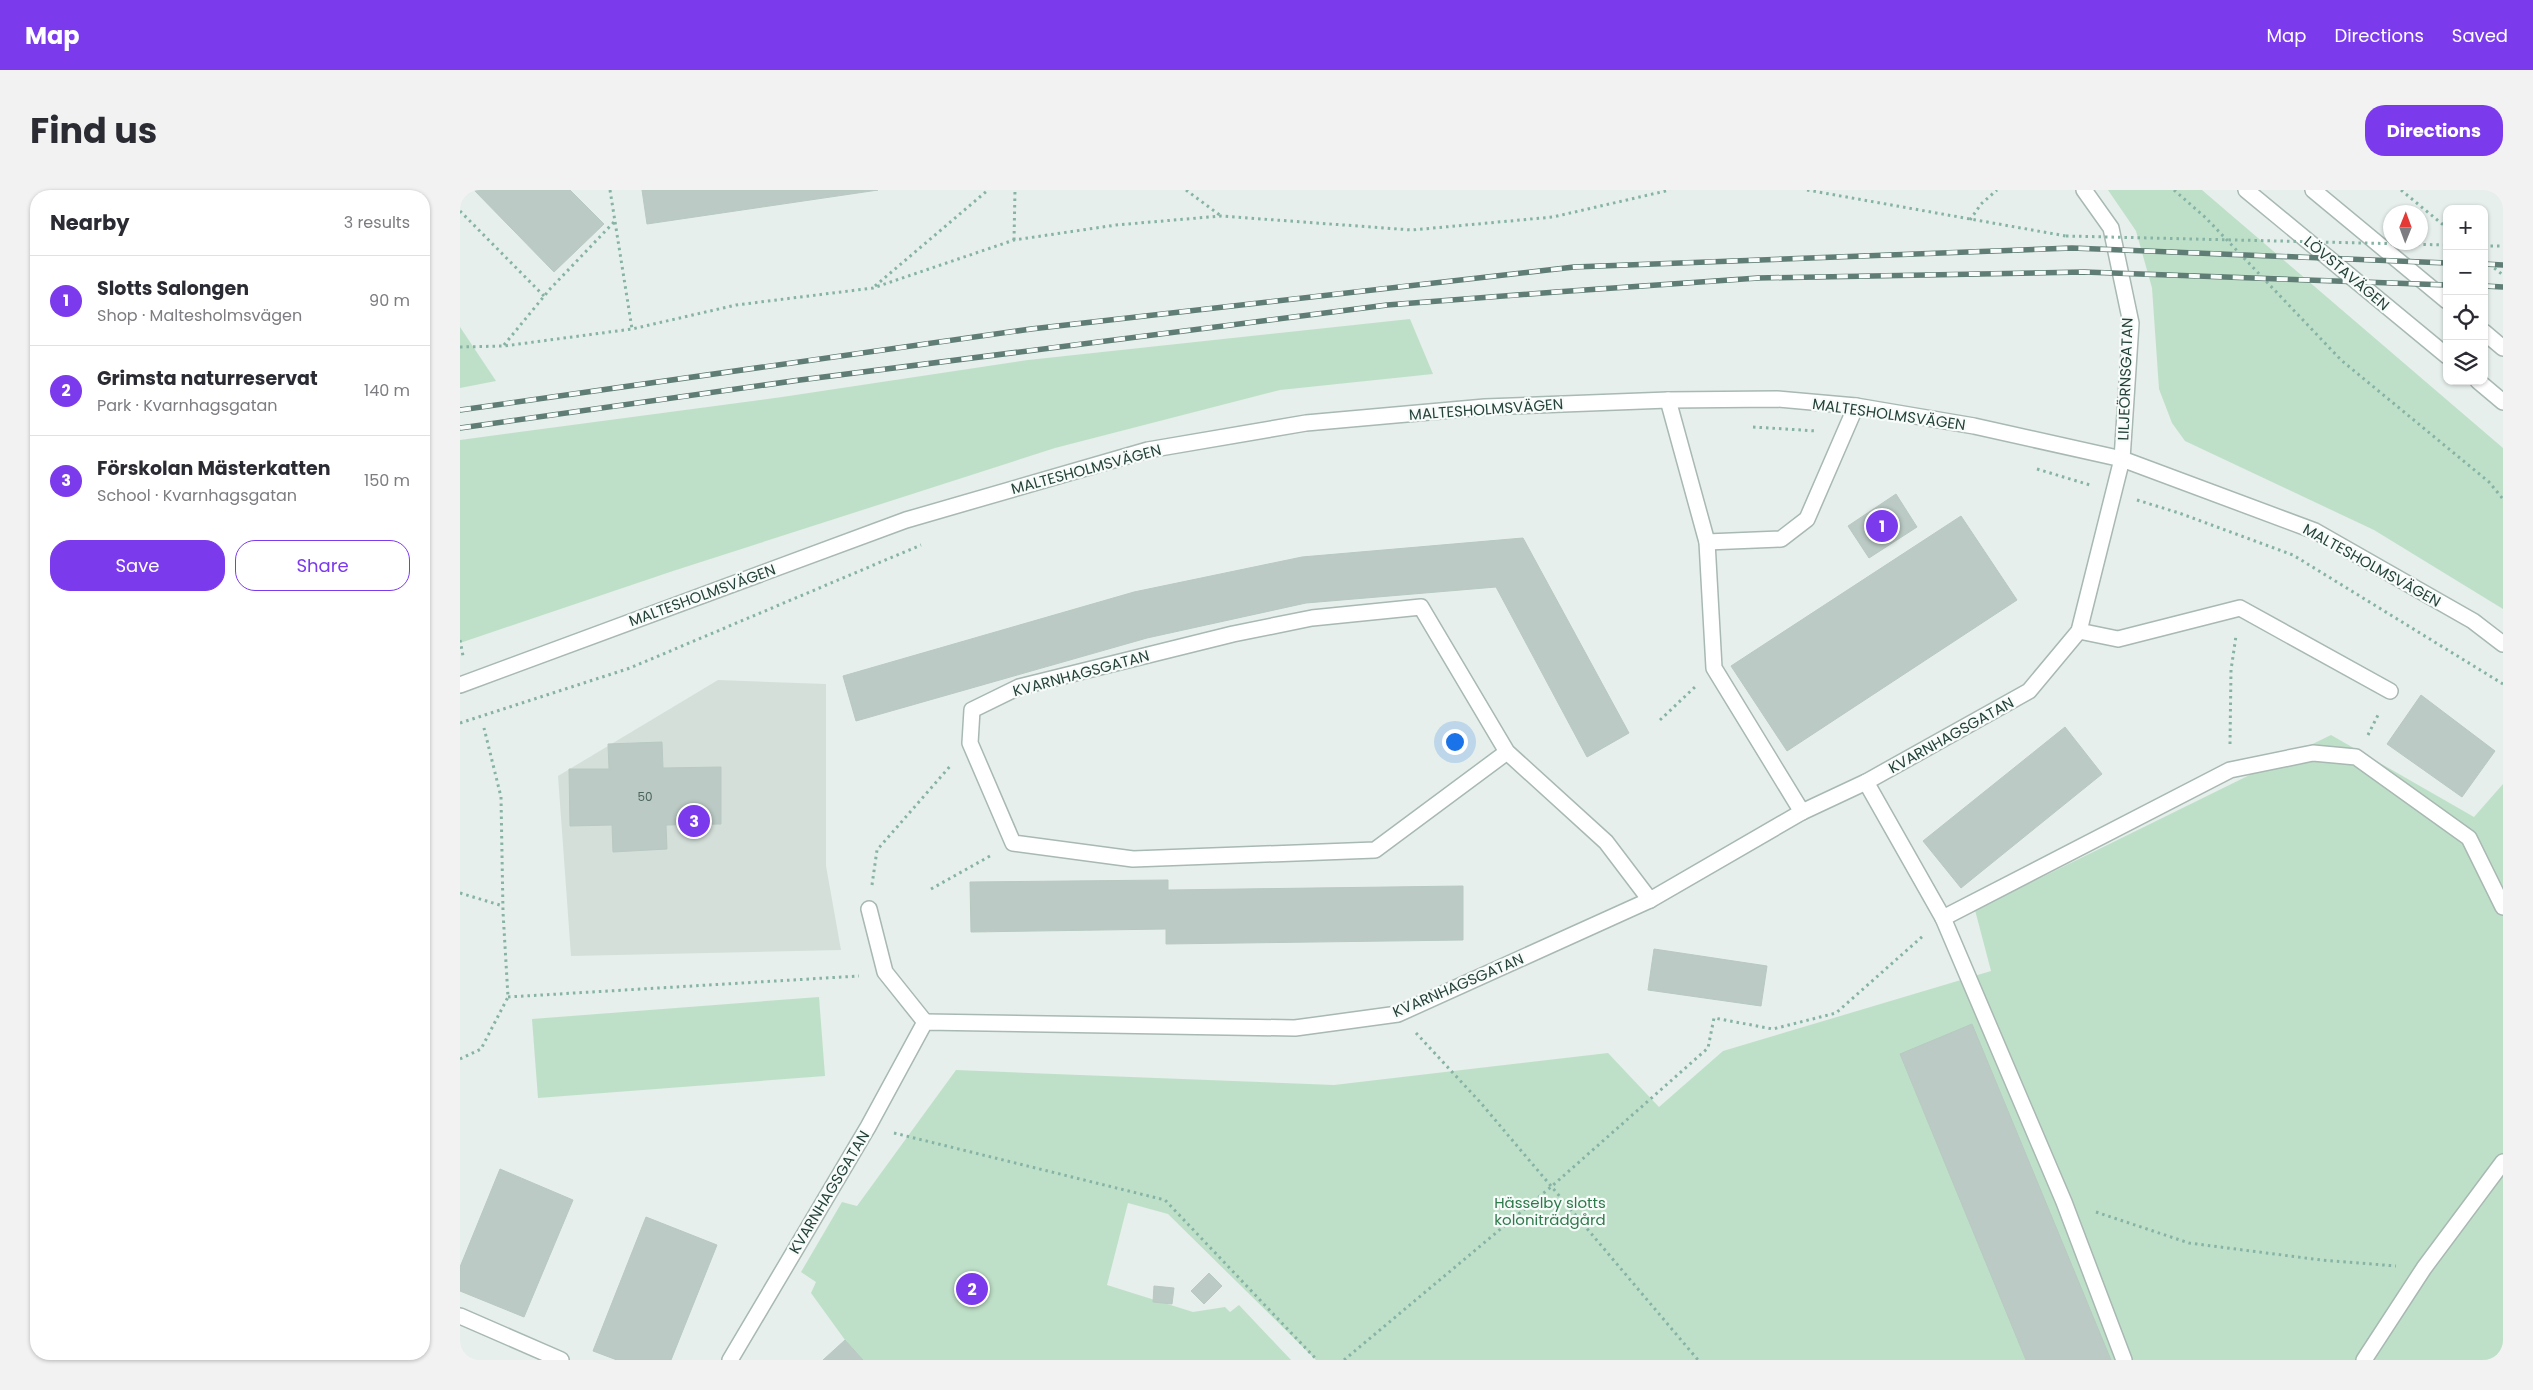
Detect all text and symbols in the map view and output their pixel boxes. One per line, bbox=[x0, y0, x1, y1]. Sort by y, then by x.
text: Map bbox=[25, 19, 80, 52]
text: Map bbox=[2267, 23, 2306, 48]
text: Directions bbox=[2334, 23, 2424, 48]
text: Saved bbox=[2452, 23, 2508, 48]
button: Directions bbox=[2365, 105, 2503, 156]
text: Find us bbox=[30, 106, 157, 155]
north arrow bbox=[2383, 205, 2428, 250]
map controls bbox=[2443, 205, 2488, 385]
button: + bbox=[2443, 205, 2488, 250]
text: Nearby bbox=[50, 208, 130, 237]
text: 3 results bbox=[344, 211, 410, 234]
street label: LÖVSTAVÄGEN bbox=[2300, 231, 2394, 315]
button: − bbox=[2443, 250, 2488, 295]
text: Slotts Salongen bbox=[97, 275, 249, 302]
text: 1 bbox=[63, 289, 69, 312]
text: 90 m bbox=[369, 289, 410, 312]
button: locate bbox=[2443, 295, 2488, 340]
text: Shop · Maltesholmsvägen bbox=[97, 304, 302, 327]
street label: LILJEÖRNSGATAN bbox=[2112, 317, 2138, 441]
button: layers bbox=[2443, 340, 2488, 385]
text: Grimsta naturreservat bbox=[97, 365, 318, 392]
text: 2 bbox=[61, 379, 71, 402]
text: 140 m bbox=[364, 379, 410, 402]
street label: MALTESHOLMSVÄGEN bbox=[1408, 393, 1564, 425]
street label: MALTESHOLMSVÄGEN bbox=[1811, 393, 1967, 435]
text: Park · Kvarnhagsgatan bbox=[97, 394, 278, 417]
street label: MALTESHOLMSVÄGEN bbox=[1009, 439, 1163, 499]
text: Förskolan Mästerkatten bbox=[97, 455, 331, 482]
text: 3 bbox=[61, 469, 71, 492]
text: 150 m bbox=[364, 469, 410, 492]
text: School · Kvarnhagsgatan bbox=[97, 484, 297, 507]
pin: 1 bbox=[1866, 507, 1898, 545]
street label: MALTESHOLMSVÄGEN bbox=[2299, 518, 2445, 612]
button: Save bbox=[50, 540, 225, 591]
button: Share bbox=[235, 540, 410, 591]
street label: MALTESHOLMSVÄGEN bbox=[626, 559, 778, 631]
street label: KVARNHAGSGATAN bbox=[1010, 645, 1152, 701]
street label: KVARNHAGSGATAN bbox=[1885, 692, 2017, 778]
your location bbox=[1442, 729, 1468, 755]
house number: 50 bbox=[637, 788, 653, 805]
pin: 3 bbox=[678, 802, 710, 840]
street label: KVARNHAGSGATAN bbox=[1389, 948, 1527, 1022]
street label: KVARNHAGSGATAN bbox=[784, 1126, 874, 1258]
park label: Hässelby slotts koloniträdgård bbox=[1494, 1192, 1606, 1230]
pin: 2 bbox=[956, 1270, 988, 1308]

